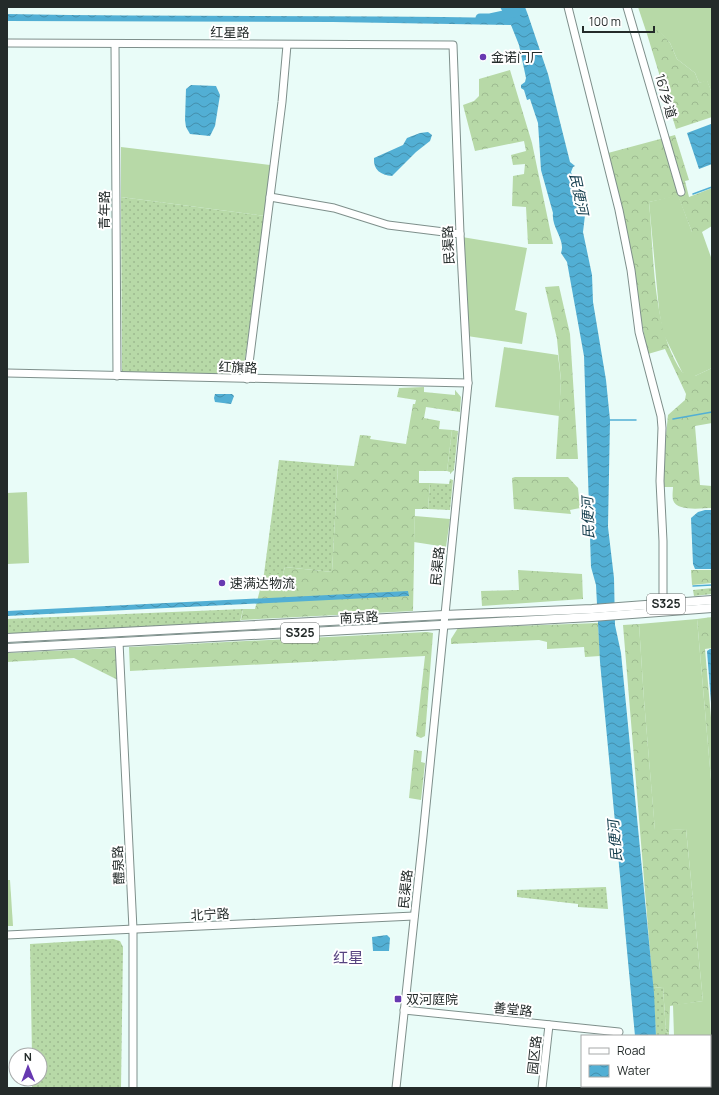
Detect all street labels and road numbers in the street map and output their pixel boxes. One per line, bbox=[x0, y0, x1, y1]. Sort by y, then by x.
street label: 红星路 bbox=[210, 23, 250, 41]
street label: 167乡道 bbox=[651, 72, 681, 120]
street label: 青年路 bbox=[95, 190, 113, 230]
street label: 民渠路 bbox=[438, 225, 458, 265]
street label: 红旗路 bbox=[218, 357, 258, 377]
street label: 民渠路 bbox=[426, 546, 448, 586]
road number: S325 bbox=[647, 594, 685, 614]
street label: 南京路 bbox=[339, 607, 379, 627]
road number: S325 bbox=[281, 623, 319, 643]
street label: 醴泉路 bbox=[108, 845, 128, 885]
street label: 民渠路 bbox=[394, 869, 416, 909]
street label: 北宁路 bbox=[190, 904, 230, 924]
street label: 善堂路 bbox=[493, 998, 533, 1020]
street label: 园区路 bbox=[523, 1035, 545, 1075]

